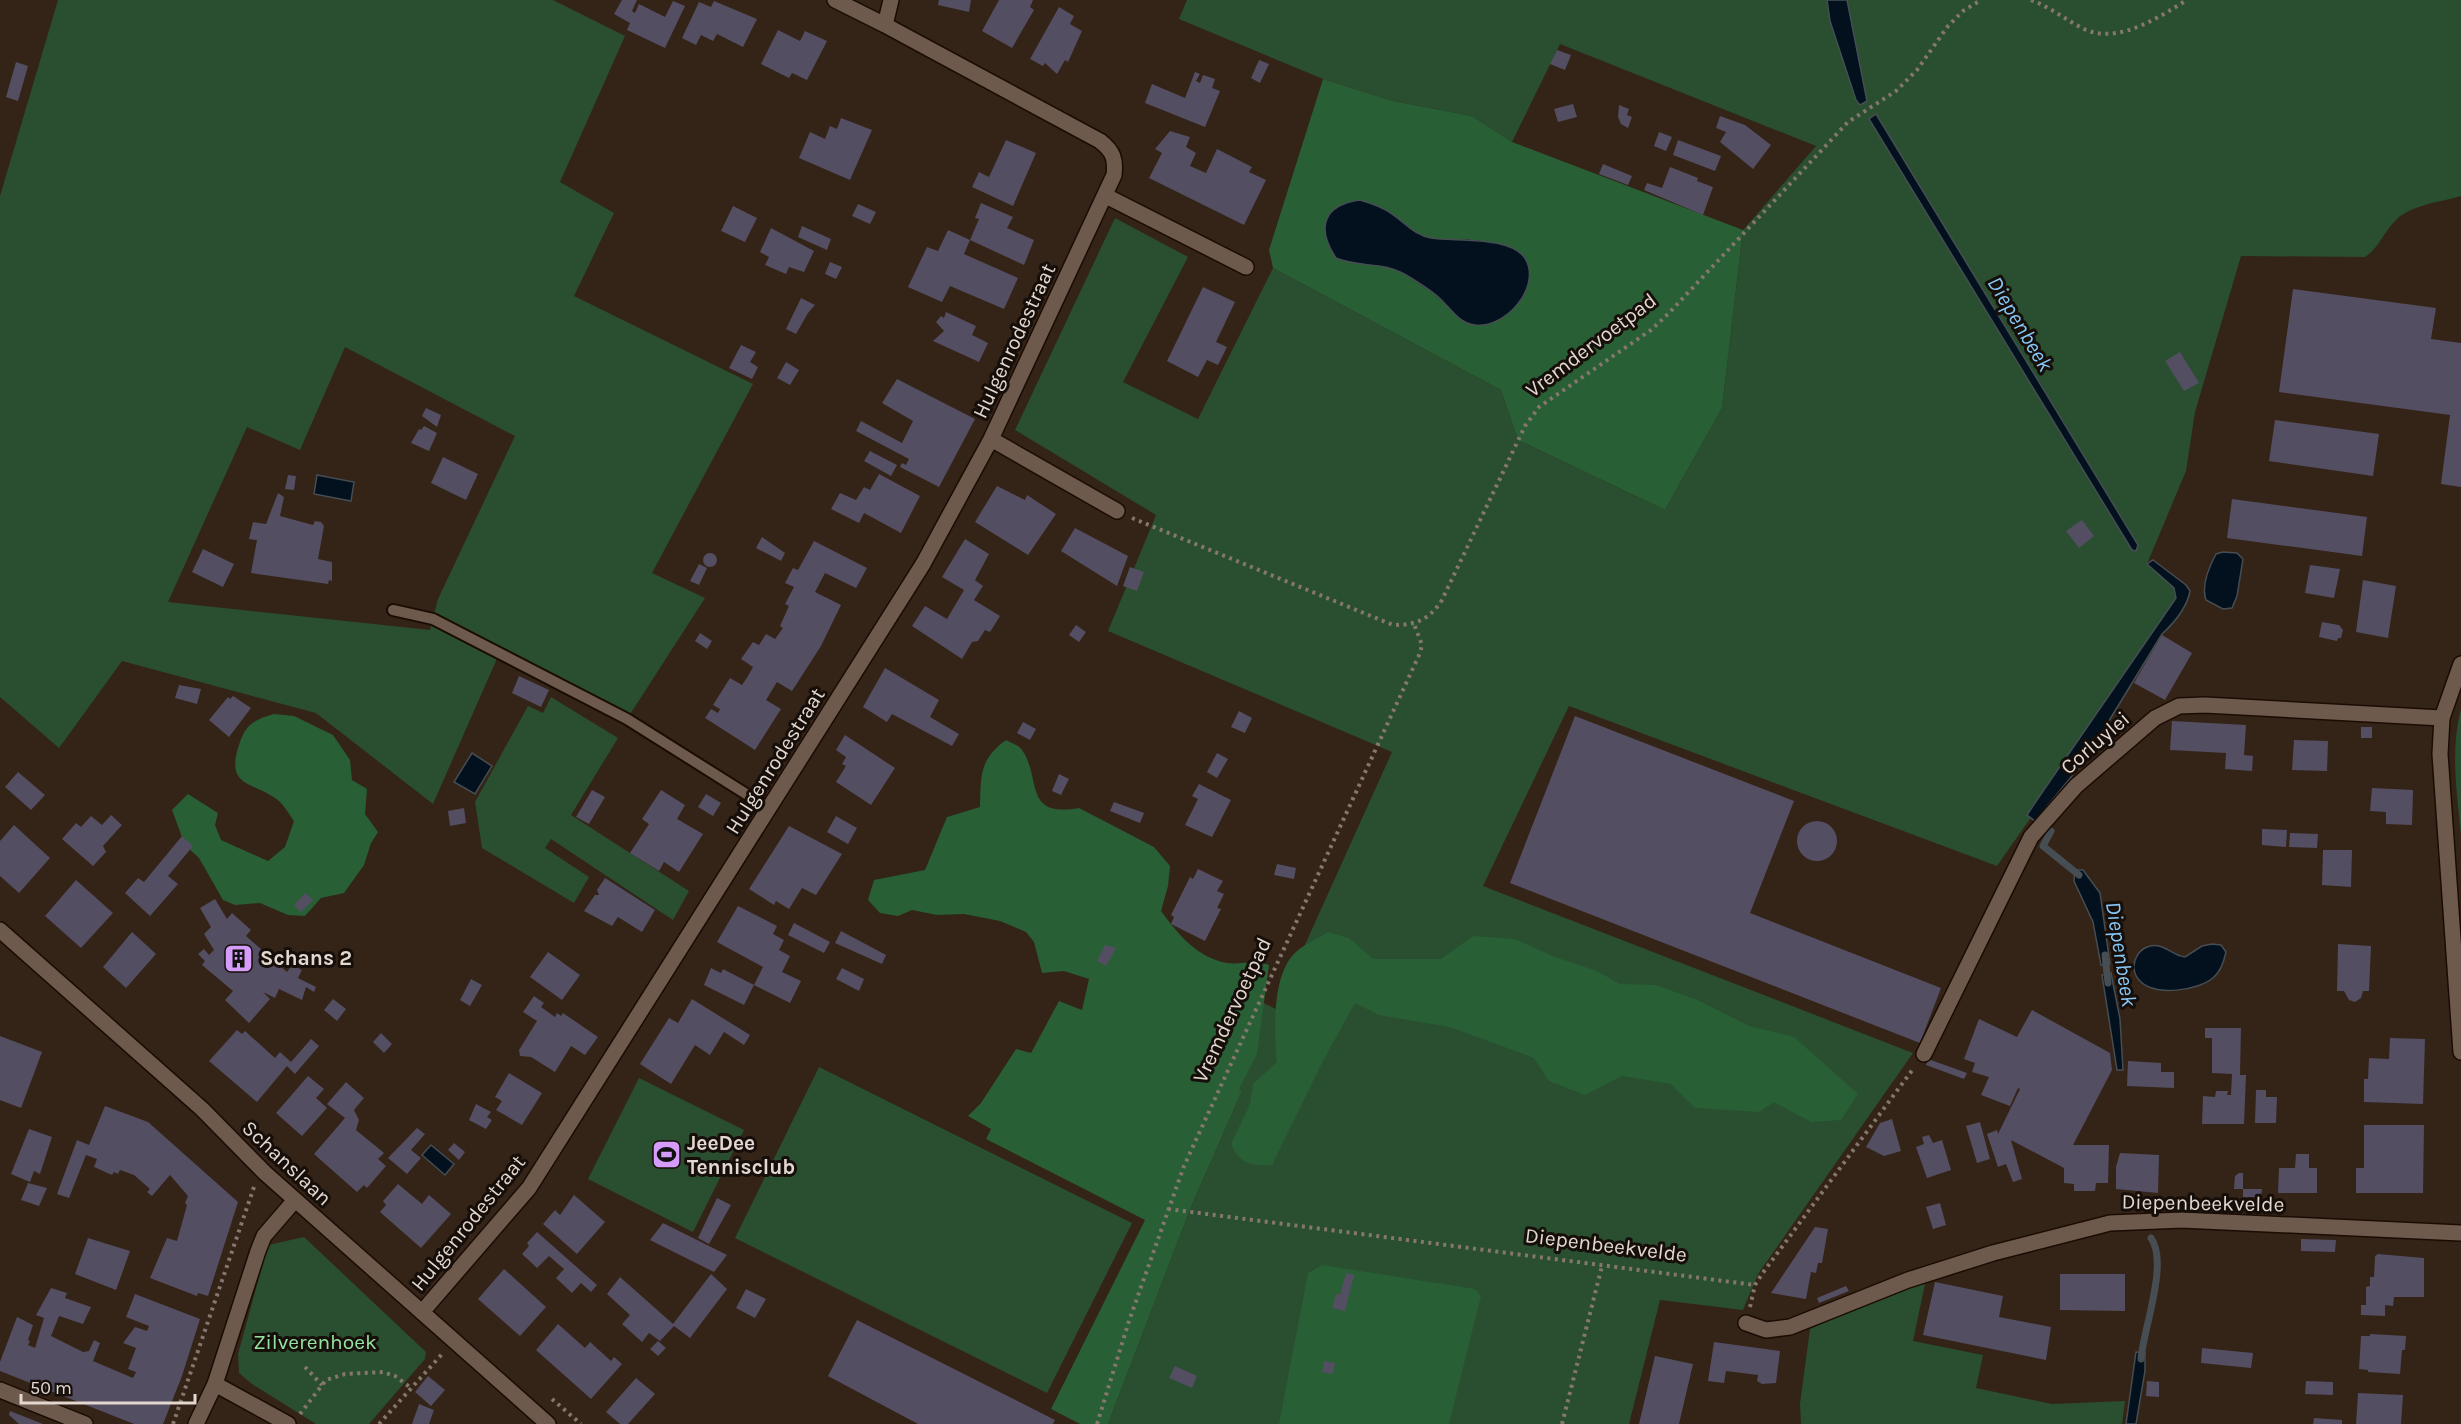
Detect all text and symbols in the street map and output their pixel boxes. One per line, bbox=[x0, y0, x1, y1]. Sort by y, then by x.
street label: Hulgenrodestraat bbox=[968, 260, 1060, 422]
water label: Diepenbeek bbox=[1982, 272, 2059, 377]
street label: Vremdervoetpad bbox=[1521, 288, 1661, 402]
street label: Hulgenrodestraat bbox=[720, 683, 830, 839]
street label: Corluylei bbox=[2056, 707, 2134, 779]
water label: Diepenbeek bbox=[2100, 900, 2142, 1009]
street label: Vremdervoetpad bbox=[1188, 934, 1276, 1086]
building icon: Schans 2 bbox=[223, 942, 255, 974]
place label: Schans 2 bbox=[260, 946, 352, 970]
street label: Schanslaan bbox=[237, 1116, 337, 1210]
place label: JeeDee Tennisclub bbox=[687, 1131, 795, 1179]
sports icon: JeeDee Tennisclub bbox=[650, 1139, 682, 1171]
street label: Hulgenrodestraat bbox=[406, 1150, 530, 1296]
street label: Diepenbeekvelde bbox=[2121, 1190, 2285, 1216]
street label: Diepenbeekvelde bbox=[1524, 1223, 1688, 1267]
park label: Zilverenhoek bbox=[253, 1330, 377, 1354]
scale bar bbox=[21, 1367, 195, 1405]
text: 50 m bbox=[30, 1377, 72, 1399]

